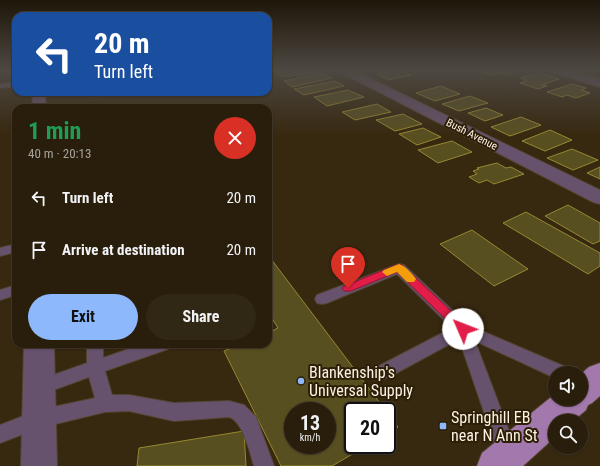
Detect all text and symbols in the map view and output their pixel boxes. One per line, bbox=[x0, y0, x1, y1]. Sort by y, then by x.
text: 20 m bbox=[94, 27, 150, 60]
icon: left bbox=[28, 28, 80, 80]
text: Turn left bbox=[94, 61, 153, 82]
street label: Bush Avenue bbox=[444, 116, 500, 153]
text: 1 min bbox=[28, 117, 81, 145]
button: close bbox=[214, 117, 256, 159]
text: 40 m · 20:13 bbox=[28, 146, 91, 161]
icon: left bbox=[28, 187, 50, 209]
text: Turn left bbox=[62, 189, 113, 207]
text: 20 m bbox=[226, 189, 256, 207]
icon: arrive bbox=[28, 239, 50, 261]
text: Arrive at destination bbox=[62, 241, 185, 259]
text: 20 m bbox=[226, 241, 256, 259]
pin bbox=[331, 247, 365, 288]
icon: arrive bbox=[337, 253, 359, 275]
button: Exit bbox=[28, 294, 138, 340]
button: Share bbox=[146, 294, 256, 340]
position arrow bbox=[442, 308, 484, 350]
place label: Blankenship's Universal Supply bbox=[309, 363, 413, 400]
map controls bbox=[548, 366, 588, 454]
button: sound bbox=[548, 366, 588, 406]
marker: Blankenship's Universal Supply bbox=[296, 376, 306, 386]
speed limit sign: 20 bbox=[344, 402, 396, 454]
place label: Springhill EB near N Ann St bbox=[451, 408, 538, 445]
text: 13 bbox=[300, 411, 320, 435]
button: search bbox=[548, 414, 588, 454]
marker: Springhill EB near N Ann St bbox=[438, 421, 448, 431]
text: km/h bbox=[300, 432, 320, 443]

